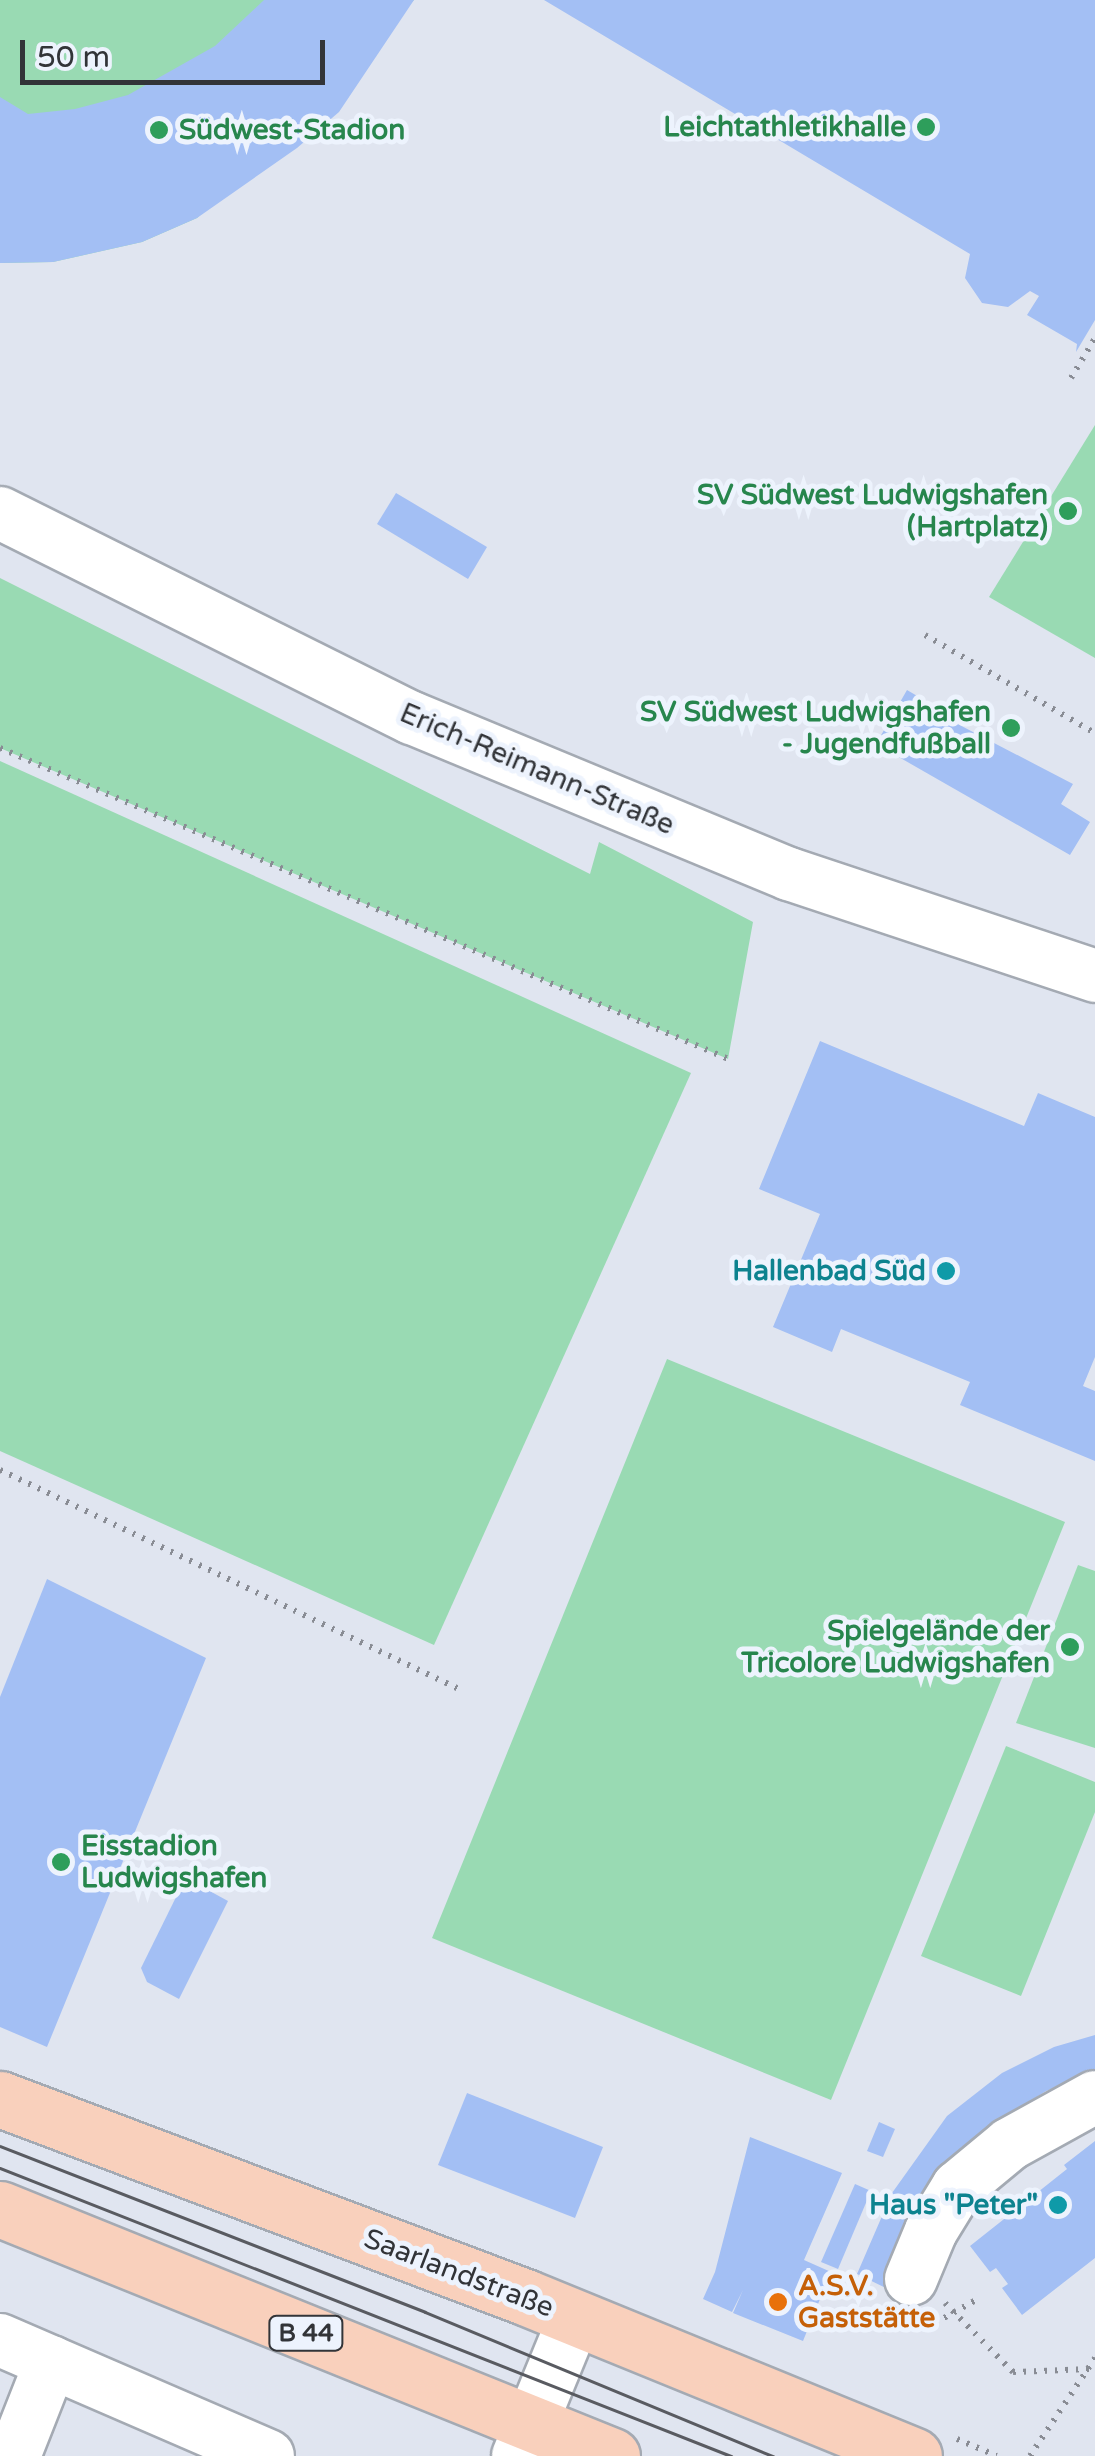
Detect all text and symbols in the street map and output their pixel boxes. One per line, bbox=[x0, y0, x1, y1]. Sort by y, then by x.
scale bar bbox=[25, 20, 330, 82]
text: 50 m bbox=[37, 39, 110, 76]
place label: Leichtathletikhalle bbox=[663, 110, 906, 144]
place label: Südwest-Stadion bbox=[179, 113, 405, 147]
marker: Leichtathletikhalle bbox=[915, 116, 937, 138]
marker: Südwest-Stadion bbox=[148, 119, 170, 141]
place label: SV Südwest Ludwigshafen (Hartplatz) bbox=[697, 478, 1048, 544]
marker: SV Südwest Ludwigshafen (Hartplatz) bbox=[1057, 500, 1079, 522]
place label: SV Südwest Ludwigshafen - Jugendfußball bbox=[640, 695, 991, 761]
street label: Erich-Reimann-Straße bbox=[395, 696, 679, 842]
marker: SV Südwest Ludwigshafen - Jugendfußball bbox=[1000, 717, 1022, 739]
place label: Hallenbad Süd bbox=[732, 1254, 926, 1288]
marker: Hallenbad Süd bbox=[935, 1260, 957, 1282]
place label: Spielgelände der Tricolore Ludwigshafen bbox=[741, 1614, 1050, 1680]
marker: Spielgelände der Tricolore Ludwigshafen bbox=[1059, 1636, 1081, 1658]
place label: Eisstadion Ludwigshafen bbox=[81, 1829, 267, 1895]
marker: Eisstadion Ludwigshafen bbox=[50, 1851, 72, 1873]
place label: Haus "Peter" bbox=[869, 2188, 1038, 2222]
marker: Haus "Peter" bbox=[1047, 2194, 1069, 2216]
street label: Saarlandstraße bbox=[360, 2221, 558, 2325]
place label: A.S.V. Gaststätte bbox=[798, 2269, 935, 2335]
marker: A.S.V. Gaststätte bbox=[767, 2291, 789, 2313]
road number: B 44 bbox=[266, 2313, 346, 2353]

